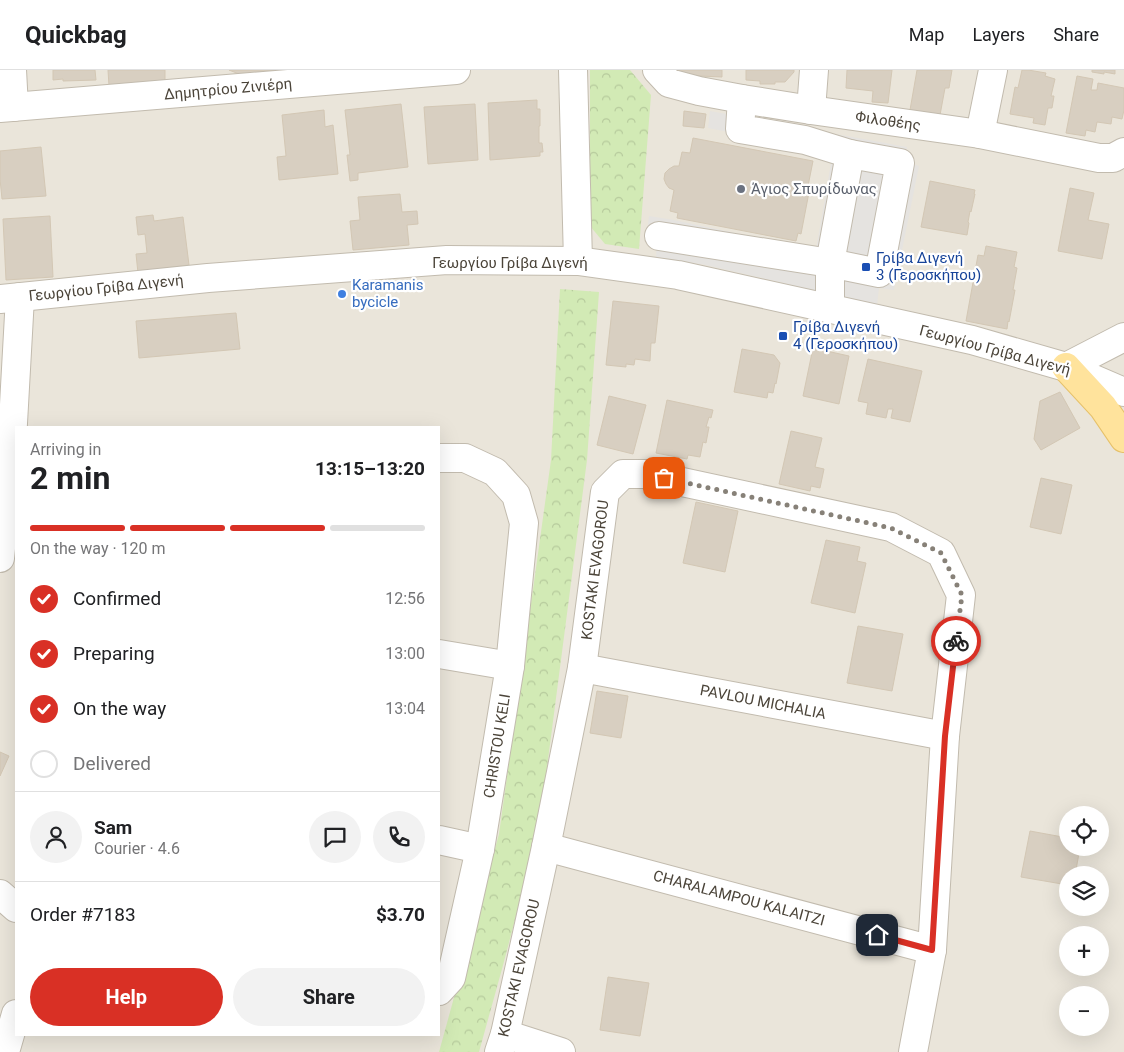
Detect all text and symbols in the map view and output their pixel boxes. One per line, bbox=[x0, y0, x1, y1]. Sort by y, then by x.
text: Quickbag bbox=[25, 21, 127, 49]
text: Map bbox=[909, 24, 944, 45]
text: Layers bbox=[972, 24, 1025, 45]
text: Share bbox=[1053, 24, 1099, 45]
street label: Δημητρίου Ζινιέρη bbox=[163, 74, 293, 104]
street label: Φιλοθέης bbox=[854, 108, 922, 134]
place label: Άγιος Σπυρίδωνας bbox=[751, 180, 877, 198]
marker: Άγιος Σπυρίδωνας bbox=[735, 183, 747, 195]
place label: Γρίβα Διγενή 3 (Γεροσκήπου) bbox=[876, 249, 981, 284]
street label: Γεωργίου Γρίβα Διγενή bbox=[432, 254, 588, 272]
marker: Γρίβα Διγενή 3 (Γεροσκήπου) bbox=[860, 261, 872, 273]
street label: Γεωργίου Γρίβα Διγενή bbox=[28, 271, 184, 305]
place label: Karamanis bycicle bbox=[352, 276, 424, 311]
marker: Karamanis bycicle bbox=[336, 288, 348, 300]
place label: Γρίβα Διγενή 4 (Γεροσκήπου) bbox=[793, 318, 898, 353]
street label: Γεωργίου Γρίβα Διγενή bbox=[918, 321, 1072, 379]
marker: Γρίβα Διγενή 4 (Γεροσκήπου) bbox=[777, 330, 789, 342]
text: Arriving in bbox=[30, 440, 101, 459]
text: 13:15–13:20 bbox=[315, 457, 425, 480]
pin bbox=[643, 457, 685, 499]
text: 2 min bbox=[30, 459, 110, 497]
icon: bag bbox=[650, 464, 678, 492]
street label: KOSTAKI EVAGOROU bbox=[577, 499, 613, 641]
text: On the way · 120 m bbox=[30, 539, 166, 558]
icon: check bbox=[30, 585, 58, 613]
text: Confirmed bbox=[73, 587, 161, 610]
text: 12:56 bbox=[385, 589, 425, 608]
courier bbox=[931, 616, 981, 666]
icon: bike bbox=[942, 627, 970, 655]
icon: check bbox=[30, 640, 58, 668]
text: Preparing bbox=[73, 642, 155, 665]
text: 13:00 bbox=[385, 644, 425, 663]
street label: PAVLOU MICHALIA bbox=[698, 681, 828, 723]
street label: CHRISTOU KELI bbox=[480, 693, 514, 799]
icon: check bbox=[30, 695, 58, 723]
text: On the way bbox=[73, 697, 166, 720]
text: 13:04 bbox=[385, 699, 425, 718]
text: Delivered bbox=[73, 752, 151, 775]
map controls bbox=[1059, 806, 1109, 1036]
button: locate bbox=[1059, 806, 1109, 856]
button: person bbox=[30, 811, 82, 863]
button: chat bbox=[309, 811, 361, 863]
button: phone bbox=[373, 811, 425, 863]
text: Sam bbox=[94, 816, 132, 839]
text: Courier · 4.6 bbox=[94, 839, 180, 858]
street label: CHARALAMPOU KALAITZI bbox=[651, 866, 827, 930]
button: layers bbox=[1059, 866, 1109, 916]
street label: KOSTAKI EVAGOROU bbox=[494, 897, 544, 1039]
text: Order #7183 bbox=[30, 903, 136, 926]
text: $3.70 bbox=[376, 903, 425, 926]
pin bbox=[856, 914, 898, 956]
icon: home bbox=[863, 921, 891, 949]
button: + bbox=[1059, 926, 1109, 976]
button: Help bbox=[30, 968, 223, 1026]
button: Share bbox=[233, 968, 425, 1026]
button: − bbox=[1059, 986, 1109, 1036]

